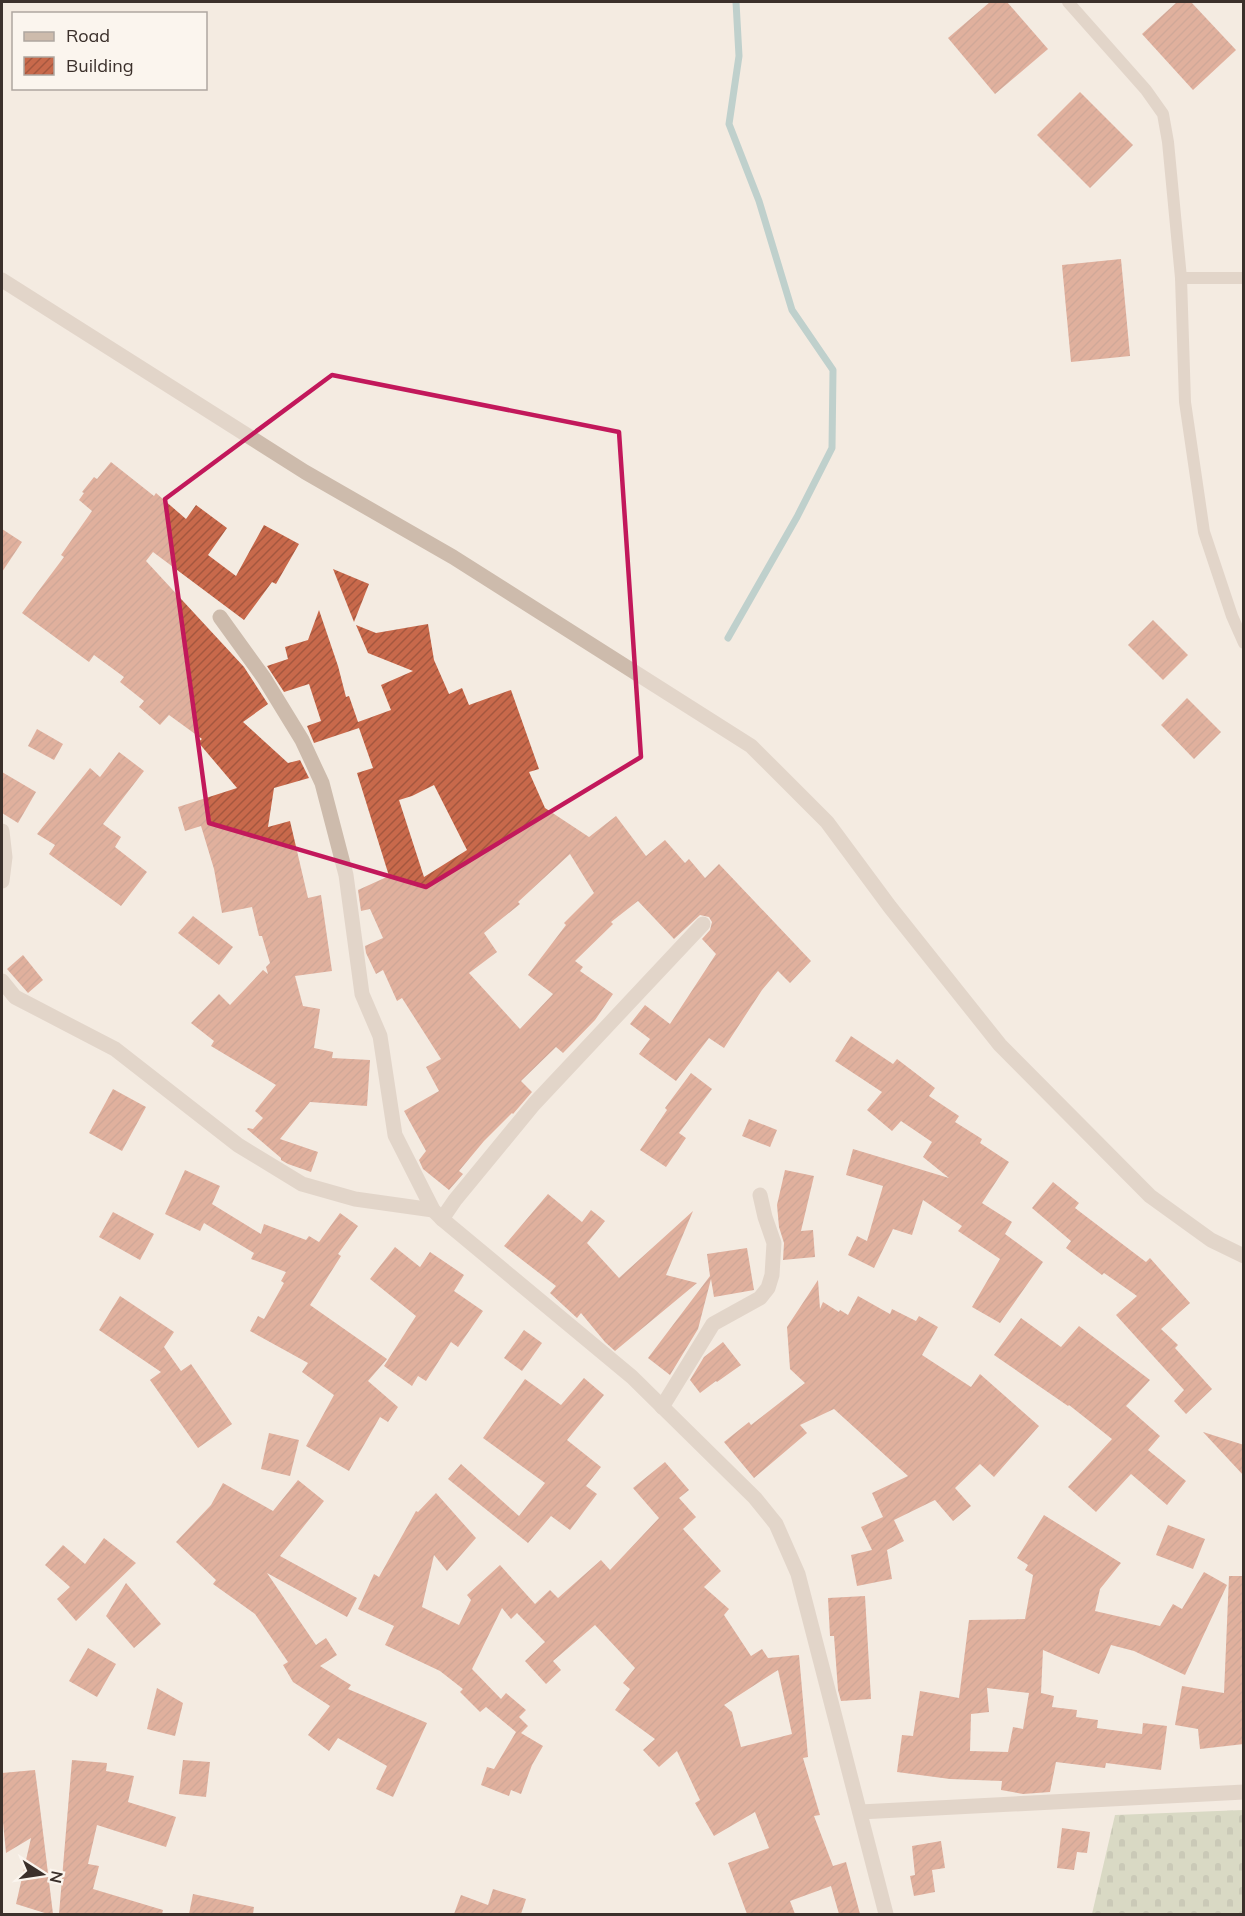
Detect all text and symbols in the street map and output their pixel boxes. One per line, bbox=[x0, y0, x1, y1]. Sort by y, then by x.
legend bbox=[12, 12, 207, 90]
text: Road bbox=[66, 24, 110, 47]
text: Building bbox=[66, 54, 134, 77]
north arrow bbox=[12, 1844, 72, 1904]
text: N bbox=[46, 1869, 68, 1885]

